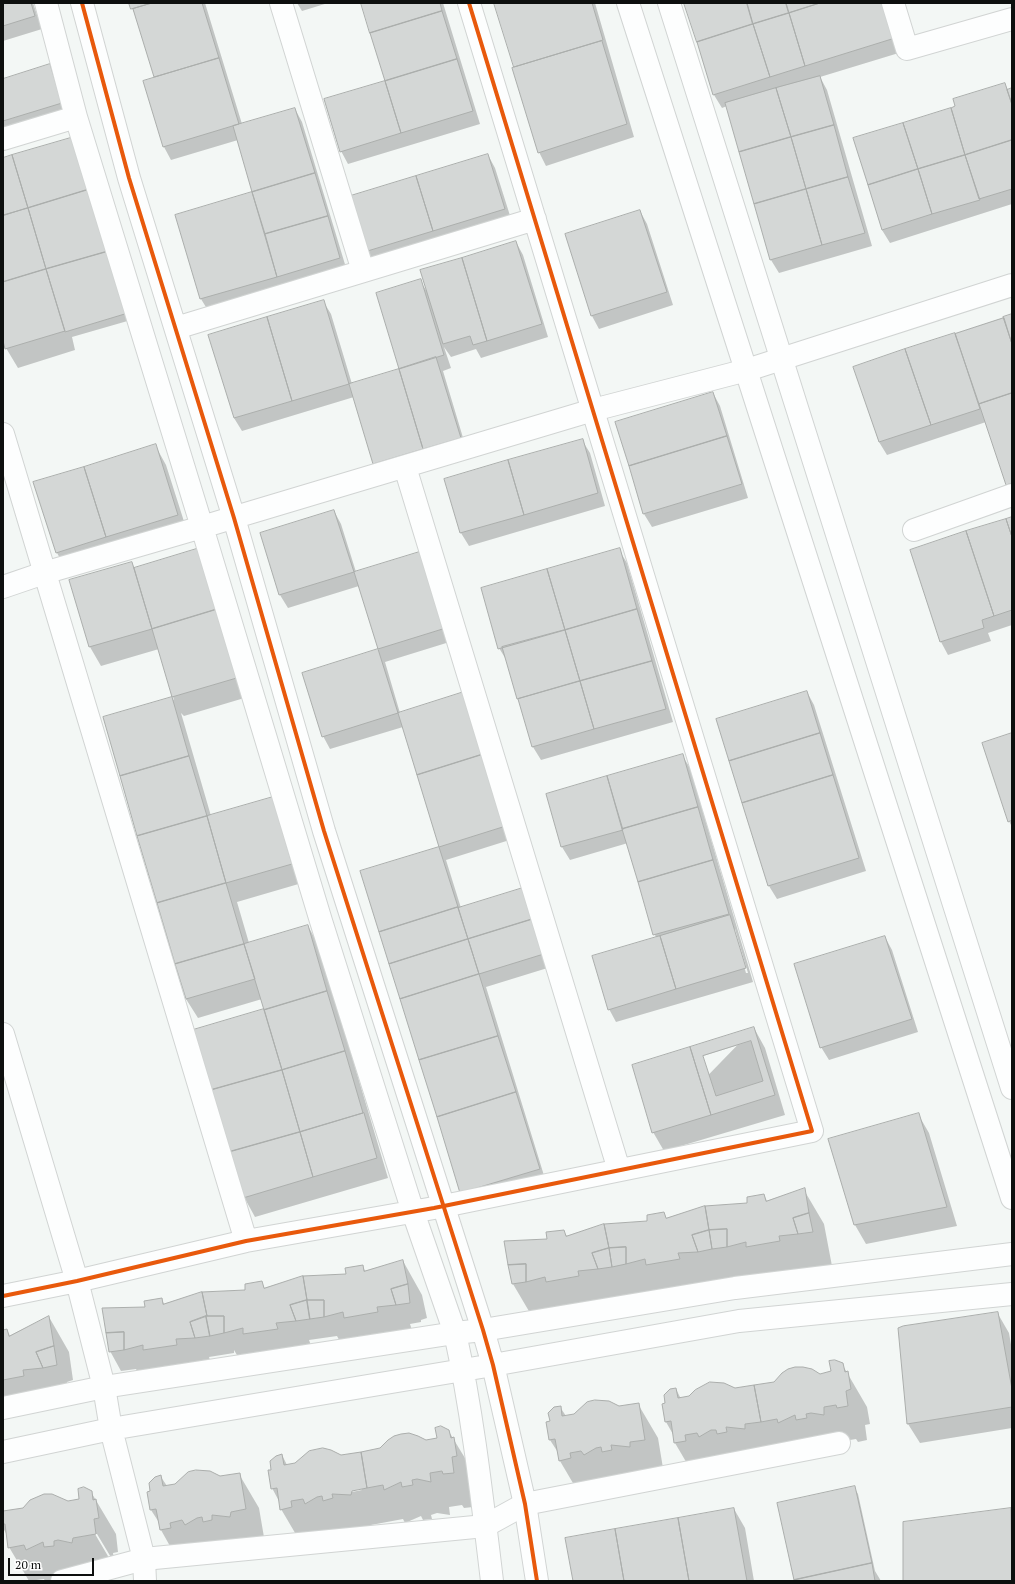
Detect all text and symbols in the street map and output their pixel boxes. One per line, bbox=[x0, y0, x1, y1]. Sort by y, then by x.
scale bar bbox=[10, 1550, 96, 1576]
text: 20 m bbox=[15, 1557, 41, 1572]

